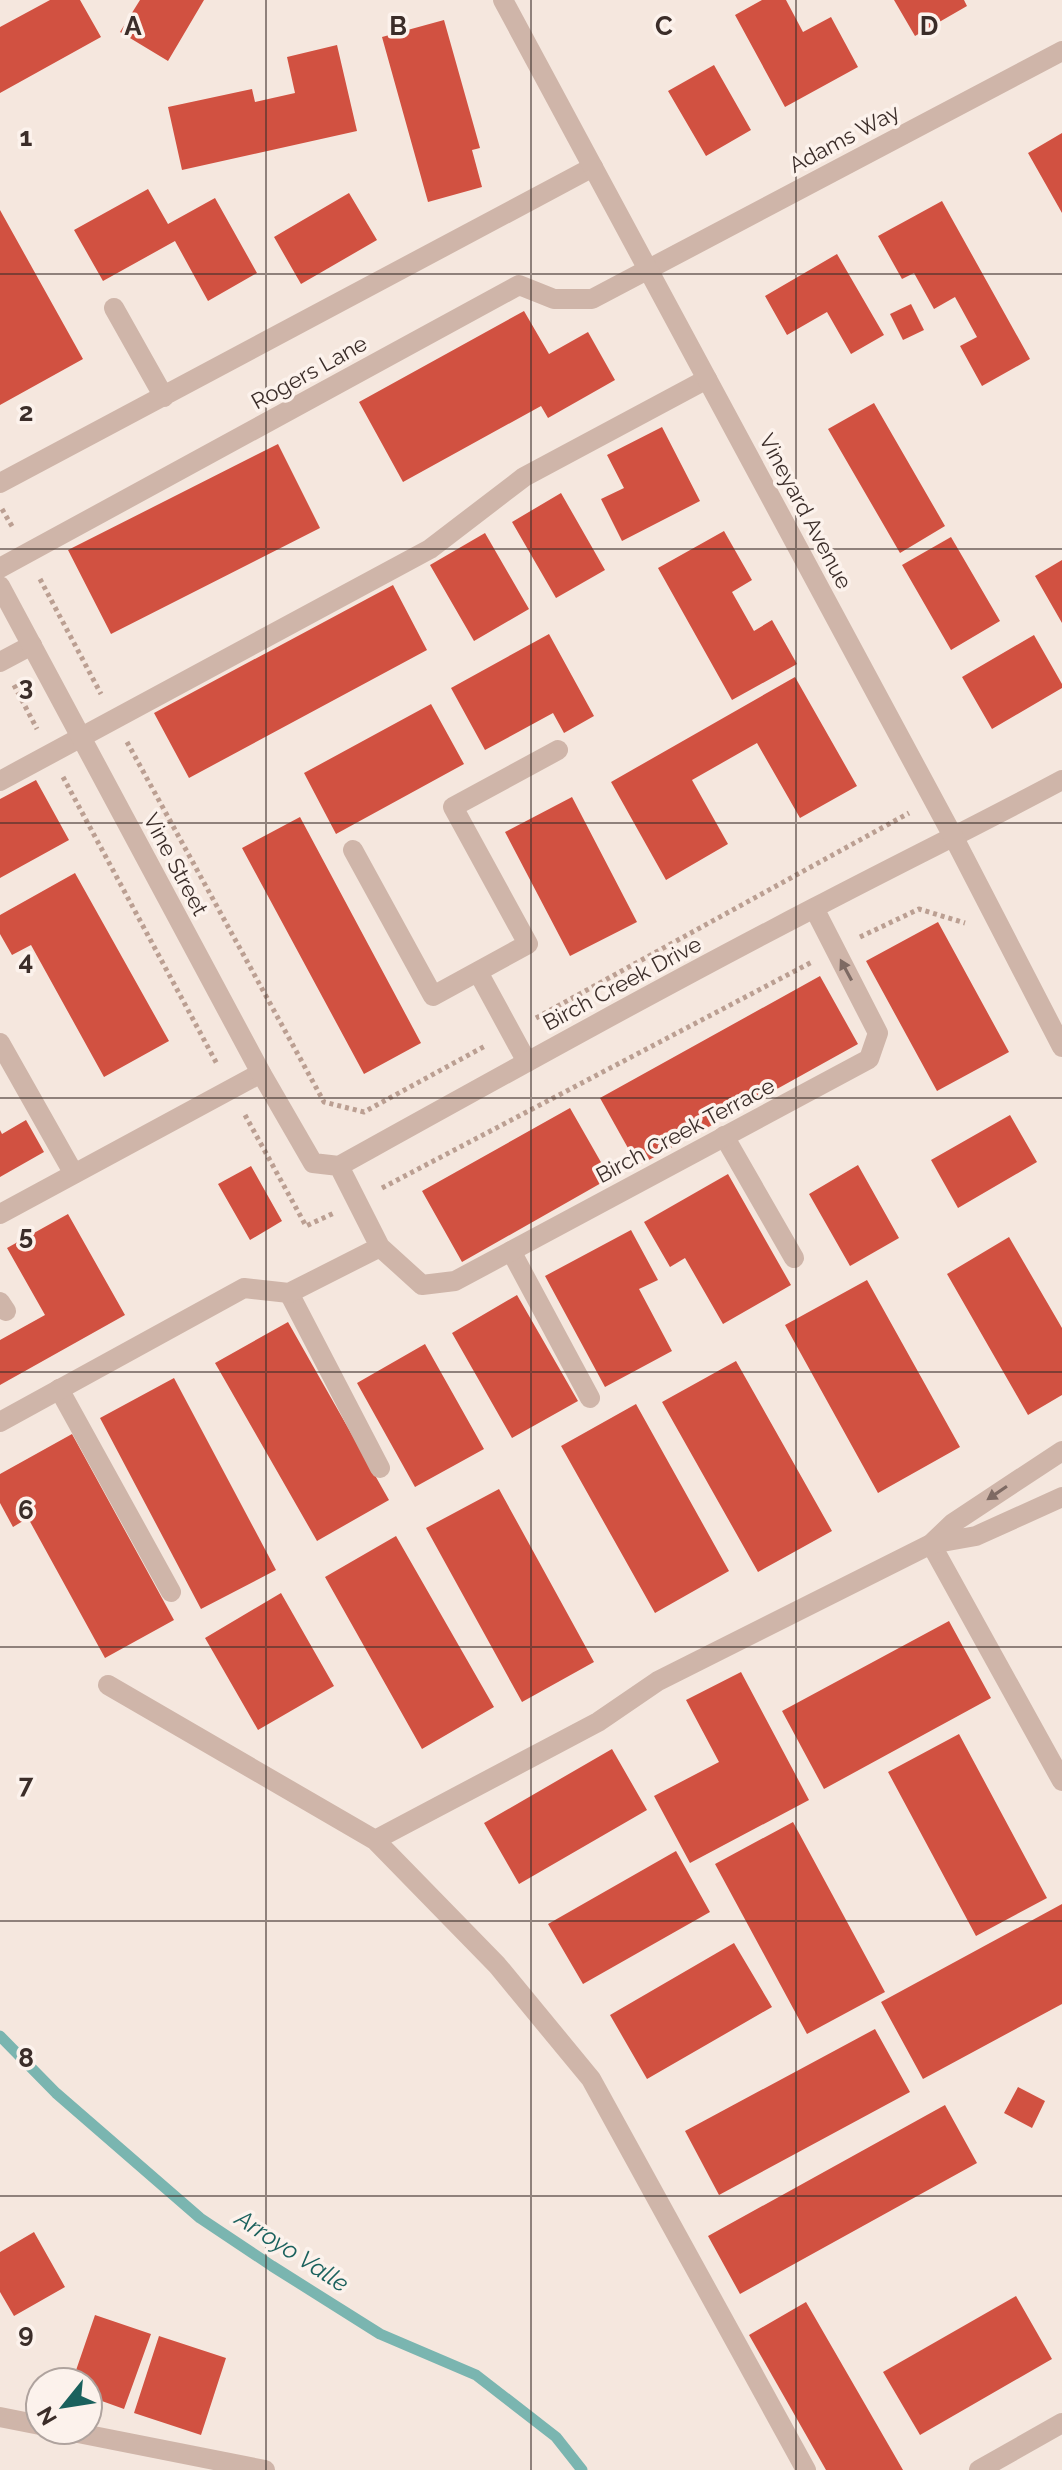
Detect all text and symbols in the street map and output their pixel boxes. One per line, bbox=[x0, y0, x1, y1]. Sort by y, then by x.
text: A bbox=[124, 11, 142, 41]
text: B bbox=[389, 11, 407, 41]
text: C bbox=[655, 11, 673, 41]
text: D bbox=[920, 11, 938, 41]
street label: Adams Way bbox=[784, 98, 904, 178]
text: 1 bbox=[20, 122, 33, 152]
street label: Rogers Lane bbox=[247, 330, 371, 414]
text: 2 bbox=[19, 397, 33, 427]
street label: Vineyard Avenue bbox=[754, 429, 858, 593]
text: 3 bbox=[19, 671, 33, 701]
street label: Vine Street bbox=[138, 808, 214, 920]
street label: Birch Creek Drive bbox=[538, 930, 706, 1036]
text: 4 bbox=[19, 946, 33, 976]
one-way arrow bbox=[839, 959, 852, 982]
street label: Birch Creek Terrace bbox=[591, 1072, 779, 1188]
text: 5 bbox=[19, 1220, 33, 1250]
one-way arrow bbox=[986, 1486, 1007, 1501]
text: 6 bbox=[18, 1495, 34, 1525]
text: 7 bbox=[19, 1769, 34, 1799]
text: 8 bbox=[18, 2043, 34, 2073]
water label: Arroyo Valle bbox=[228, 2202, 355, 2298]
text: 9 bbox=[18, 2318, 34, 2348]
north arrow bbox=[24, 2366, 104, 2446]
text: N bbox=[31, 2402, 62, 2430]

